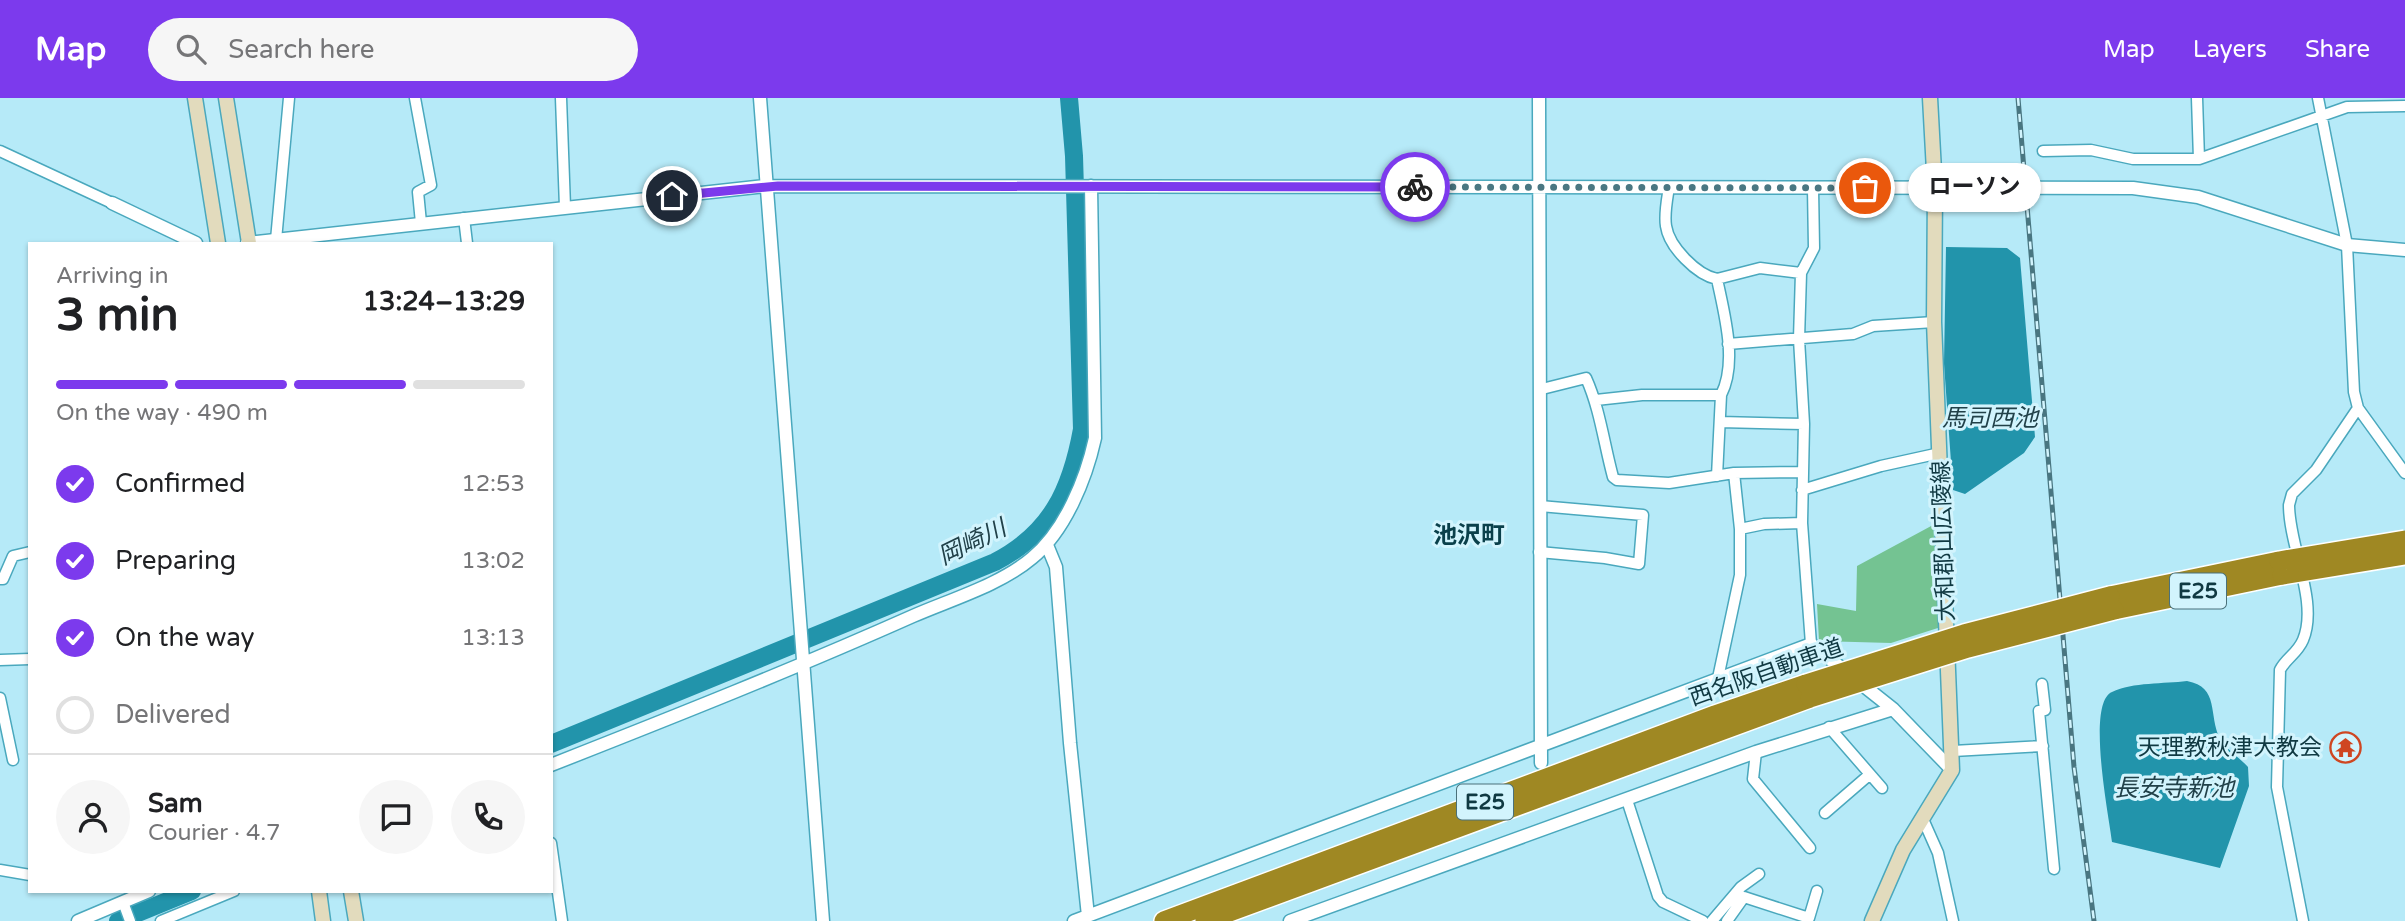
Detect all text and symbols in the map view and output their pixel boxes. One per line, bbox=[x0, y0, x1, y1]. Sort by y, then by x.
search box bbox=[148, 18, 638, 81]
text: Map bbox=[35, 30, 106, 69]
icon: search bbox=[172, 30, 210, 68]
text: Search here bbox=[228, 34, 374, 65]
text: Map bbox=[2103, 35, 2155, 64]
text: Layers bbox=[2193, 35, 2267, 64]
text: Share bbox=[2305, 35, 2370, 64]
courier bbox=[1380, 152, 1450, 222]
pin bbox=[1835, 158, 1895, 218]
callout: ローソン bbox=[1907, 164, 2040, 212]
pin bbox=[642, 166, 702, 226]
icon: bike bbox=[1396, 168, 1434, 206]
icon: bag bbox=[1846, 169, 1884, 207]
text: ローソン bbox=[1929, 173, 2021, 201]
icon: home bbox=[653, 177, 691, 215]
text: Arriving in bbox=[56, 262, 169, 290]
text: 13:24–13:29 bbox=[363, 286, 525, 317]
text: 3 min bbox=[56, 288, 179, 343]
text: On the way · 490 m bbox=[56, 399, 268, 427]
water label: 馬司西池 bbox=[1942, 404, 2040, 433]
street label: 大和郡山広陵線 bbox=[1927, 460, 1961, 622]
icon: check bbox=[56, 465, 94, 503]
text: Confirmed bbox=[115, 468, 245, 499]
text: 12:53 bbox=[461, 470, 525, 498]
water label: 岡崎川 bbox=[934, 512, 1014, 571]
district label: 池沢町 bbox=[1433, 521, 1505, 550]
icon: check bbox=[56, 542, 94, 580]
text: Preparing bbox=[115, 545, 236, 576]
text: 13:02 bbox=[461, 547, 525, 575]
road number: E25 bbox=[2170, 574, 2226, 608]
icon: check bbox=[56, 619, 94, 657]
text: On the way bbox=[115, 622, 255, 653]
text: 13:13 bbox=[461, 624, 525, 652]
street label: 西名阪自動車道 bbox=[1686, 634, 1847, 712]
text: Delivered bbox=[115, 699, 231, 730]
temple icon: 天理教秋津大教会 bbox=[2328, 730, 2362, 764]
place label: 天理教秋津大教会 bbox=[2138, 734, 2322, 762]
water label: 長安寺新池 bbox=[2114, 774, 2236, 803]
button: person bbox=[56, 780, 130, 854]
button: chat bbox=[359, 780, 433, 854]
button: phone bbox=[451, 780, 525, 854]
road number: E25 bbox=[1457, 784, 1513, 820]
text: Sam bbox=[148, 788, 203, 819]
text: Courier · 4.7 bbox=[148, 819, 281, 847]

